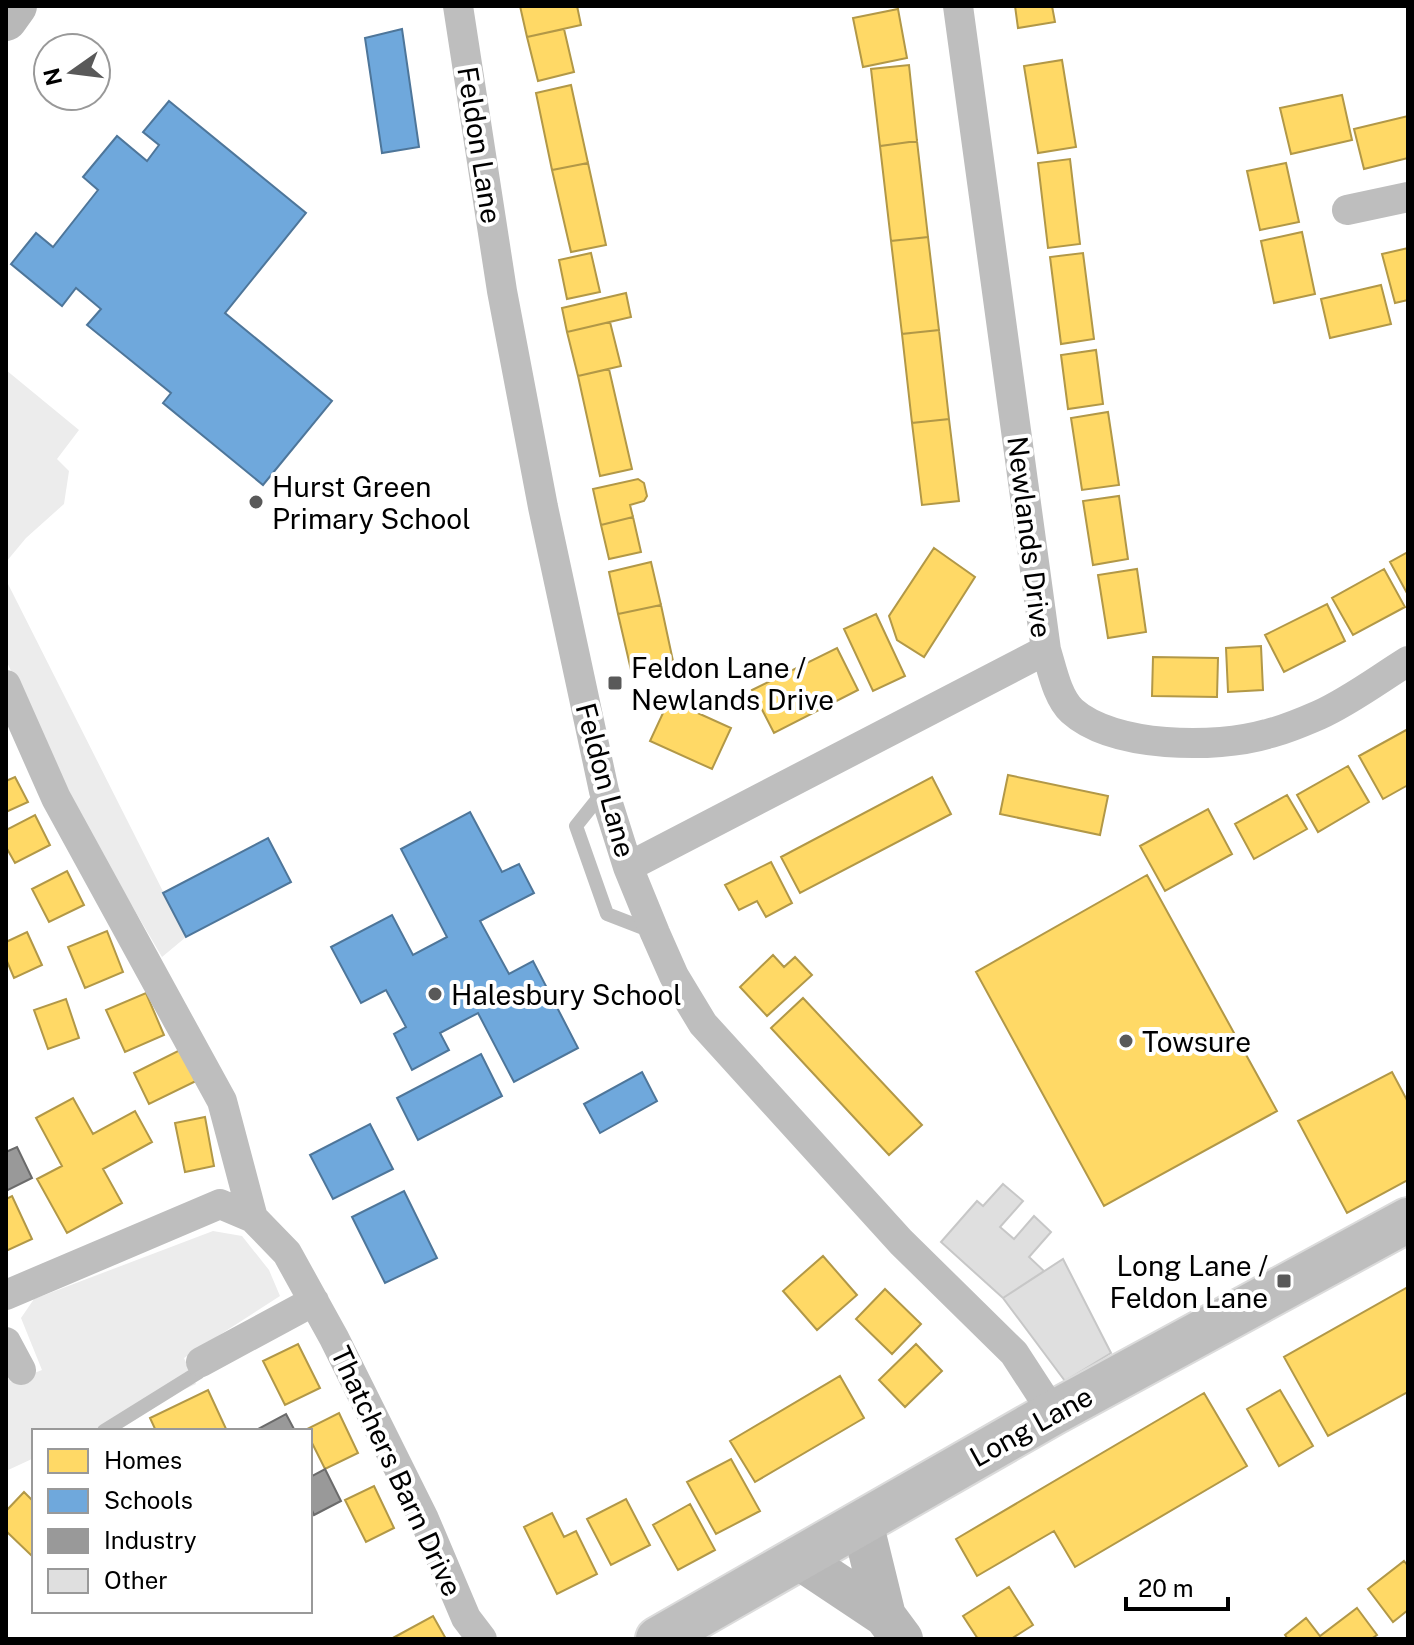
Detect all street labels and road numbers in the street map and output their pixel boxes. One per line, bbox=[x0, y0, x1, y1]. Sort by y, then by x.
street label: Feldon Lane bbox=[451, 64, 509, 226]
street label: Newlands Drive bbox=[1001, 434, 1059, 640]
street label: Feldon Lane bbox=[570, 699, 642, 861]
street label: Thatchers Barn Drive bbox=[325, 1341, 469, 1601]
street label: Long Lane bbox=[964, 1379, 1098, 1473]

